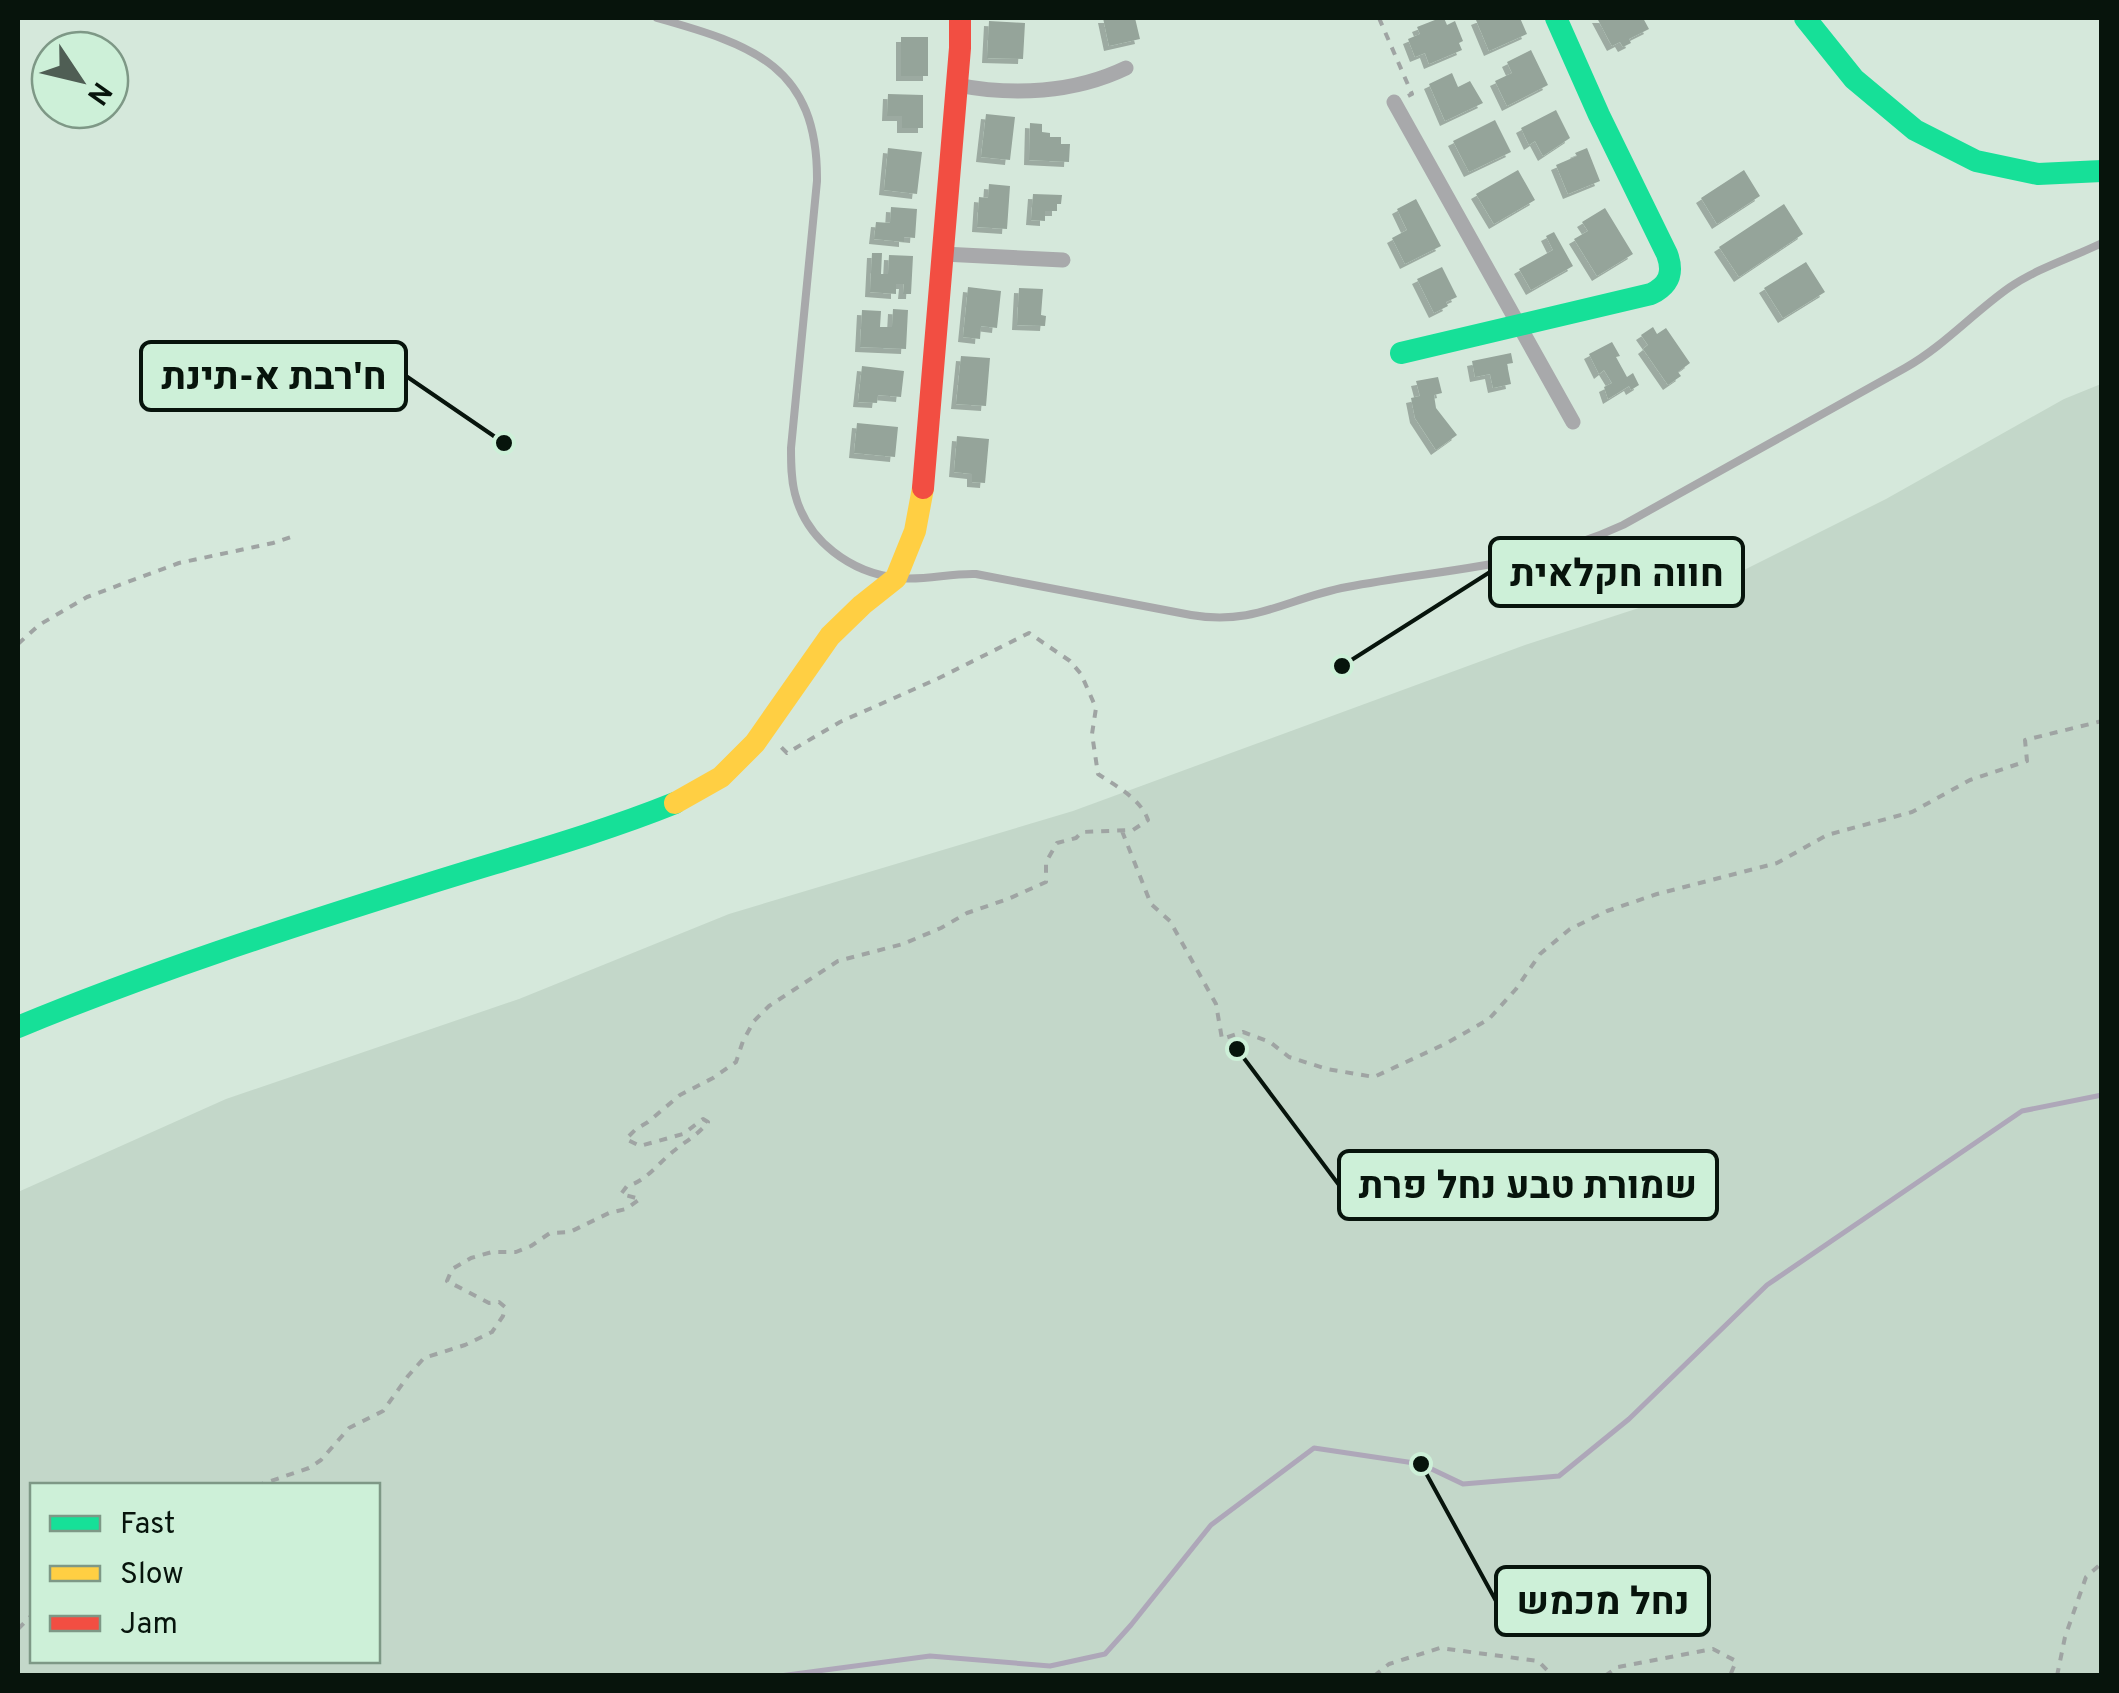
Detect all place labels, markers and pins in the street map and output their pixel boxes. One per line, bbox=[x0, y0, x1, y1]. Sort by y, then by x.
callout: ח'רבת א-תינת bbox=[141, 342, 406, 410]
callout: חווה חקלאית bbox=[1490, 538, 1743, 606]
callout: שמורת טבע נחל פרת bbox=[1339, 1151, 1717, 1219]
callout: נחל מכמש bbox=[1496, 1567, 1709, 1635]

